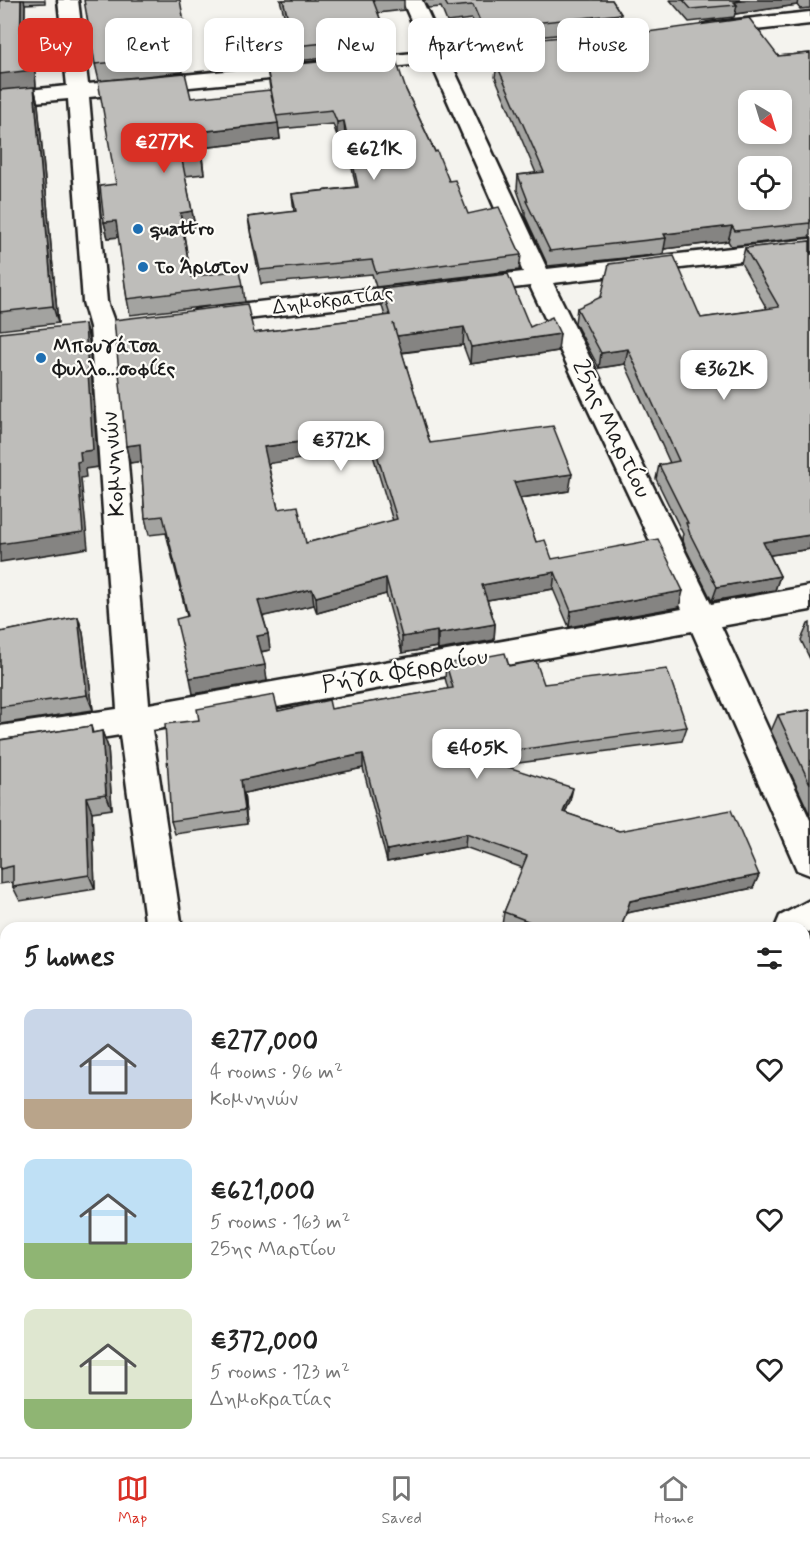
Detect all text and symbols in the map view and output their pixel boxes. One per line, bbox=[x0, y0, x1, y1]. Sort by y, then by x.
chip: Buy bbox=[18, 18, 93, 72]
chip: Rent bbox=[105, 18, 192, 72]
chip: Filters bbox=[204, 18, 304, 72]
chip: New bbox=[316, 18, 396, 72]
chip: Apartment bbox=[408, 18, 545, 72]
chip: House bbox=[557, 18, 649, 72]
north arrow bbox=[738, 90, 792, 144]
map controls bbox=[738, 90, 792, 210]
pin: €277K bbox=[122, 123, 206, 174]
text: €277K bbox=[135, 129, 193, 156]
pin: €621K bbox=[332, 130, 416, 181]
text: €621K bbox=[346, 136, 402, 163]
button: locate bbox=[738, 156, 792, 210]
place label: quattro bbox=[149, 216, 214, 243]
marker: quattro bbox=[131, 222, 145, 236]
place label: το Άριστον bbox=[154, 254, 248, 281]
marker: το Άριστον bbox=[136, 260, 150, 274]
street label: Δημοκρατίας bbox=[271, 280, 395, 322]
place label: Μπουγάτσα Φυλλο...σοφίες bbox=[52, 333, 175, 383]
pin: €362K bbox=[682, 350, 766, 401]
marker: Μπουγάτσα Φυλλο...σοφίες bbox=[34, 351, 48, 365]
street label: 25ης Μαρτίου bbox=[564, 355, 658, 504]
text: €362K bbox=[694, 356, 754, 383]
street label: Κομνηνών bbox=[95, 410, 133, 518]
pin: €372K bbox=[299, 421, 383, 472]
text: €372K bbox=[312, 427, 370, 454]
street label: Ρήγα Φερραίου bbox=[320, 641, 491, 701]
pin: €405K bbox=[435, 729, 519, 780]
text: €405K bbox=[446, 735, 508, 762]
text: 5 homes bbox=[24, 941, 115, 975]
icon: filters bbox=[753, 942, 786, 975]
text: €277,000 bbox=[210, 1025, 318, 1059]
icon: home bbox=[72, 1033, 144, 1105]
icon: heart bbox=[753, 1053, 786, 1086]
text: 4 rooms · 96 m² bbox=[210, 1059, 343, 1086]
text: Κομνηνών bbox=[210, 1086, 298, 1113]
text: €621,000 bbox=[210, 1175, 315, 1209]
icon: home bbox=[72, 1183, 144, 1255]
icon: heart bbox=[753, 1203, 786, 1236]
text: 5 rooms · 163 m² bbox=[210, 1209, 350, 1236]
text: 25ης Μαρτίου bbox=[210, 1236, 335, 1263]
text: €372,000 bbox=[210, 1325, 318, 1359]
icon: home bbox=[72, 1333, 144, 1405]
icon: heart bbox=[753, 1353, 786, 1386]
text: 5 rooms · 123 m² bbox=[210, 1359, 350, 1386]
text: Δημοκρατίας bbox=[210, 1386, 332, 1413]
tab: Map bbox=[116, 1472, 149, 1529]
tab: Saved bbox=[381, 1472, 422, 1529]
tab: Home bbox=[654, 1472, 694, 1529]

